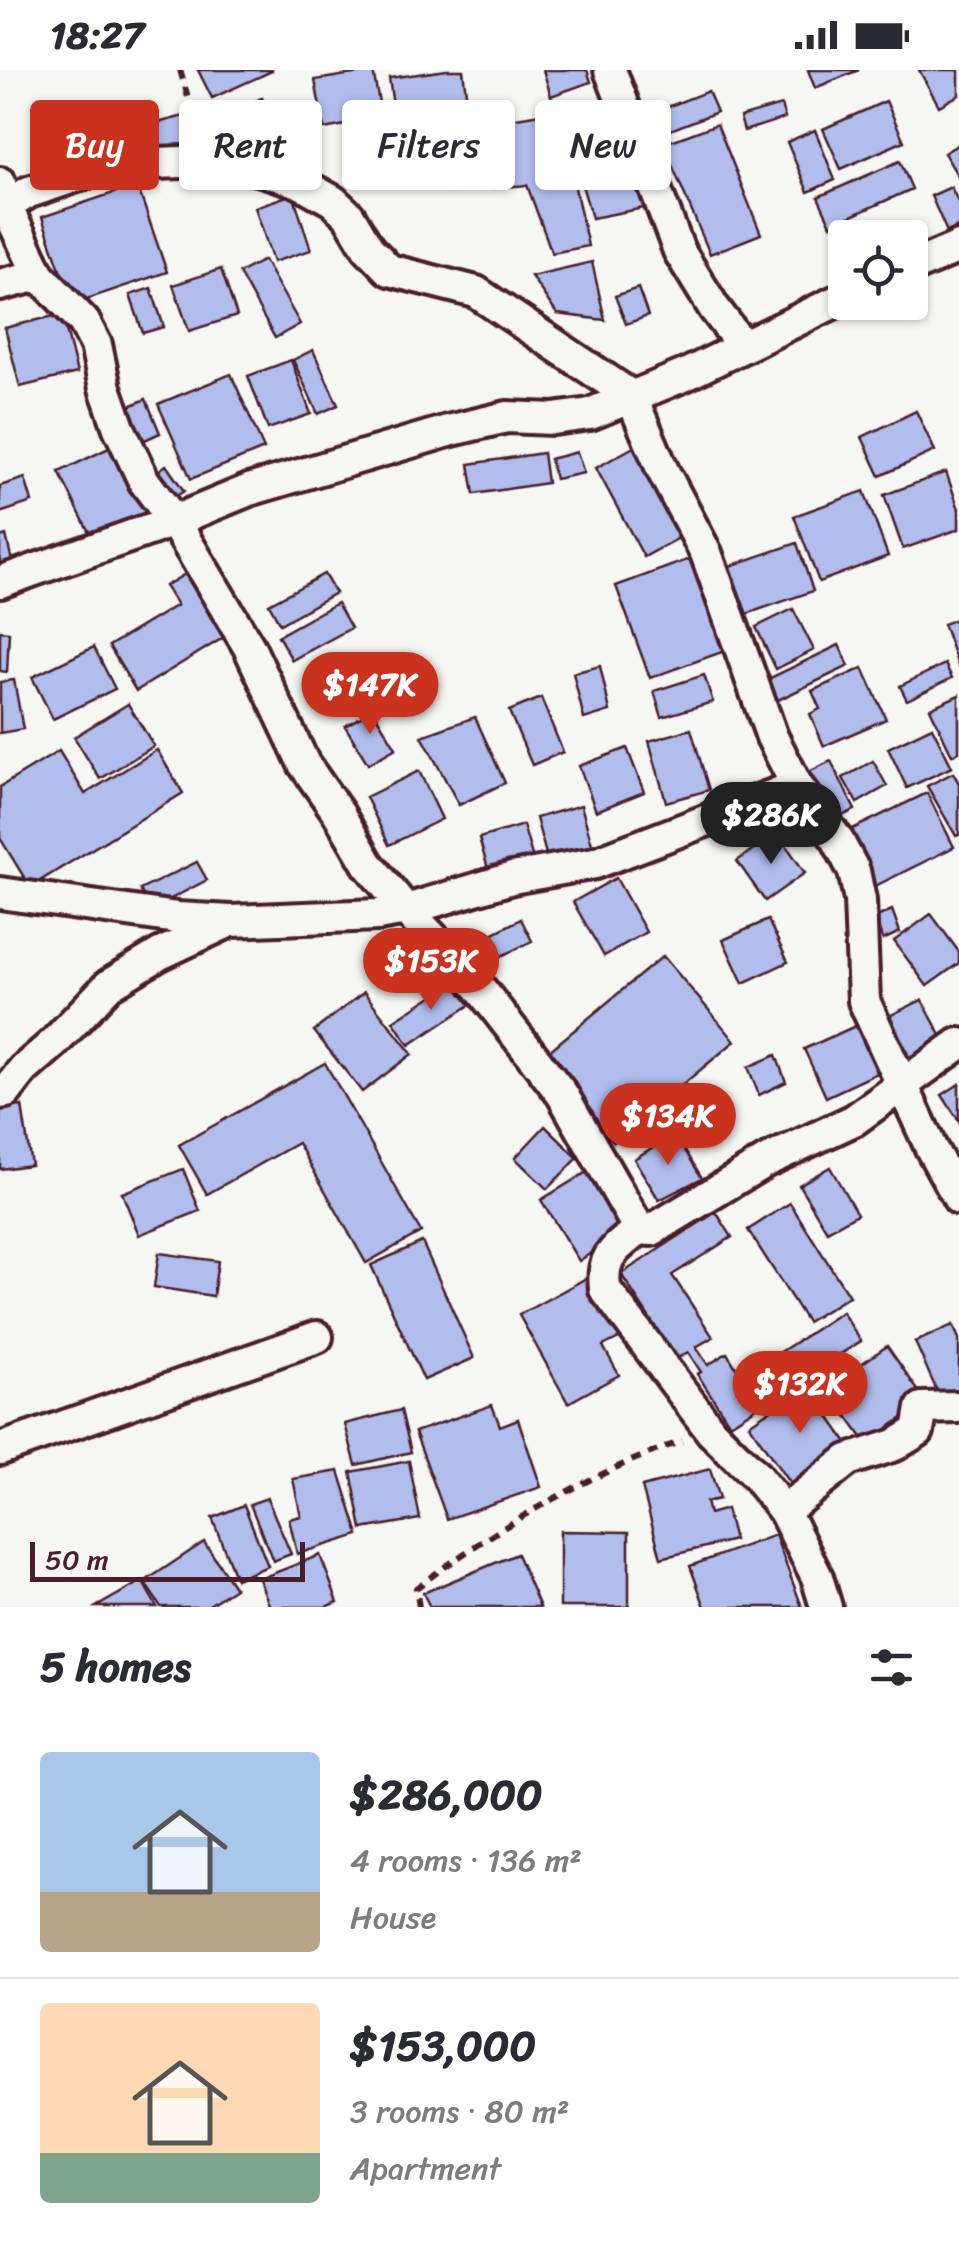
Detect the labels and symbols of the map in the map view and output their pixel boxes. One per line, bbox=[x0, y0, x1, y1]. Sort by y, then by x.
pin: $147K bbox=[300, 652, 440, 737]
pin: $286K bbox=[701, 782, 841, 867]
pin: $153K bbox=[361, 928, 501, 1013]
pin: $134K bbox=[598, 1083, 738, 1168]
pin: $132K bbox=[730, 1351, 870, 1436]
scale bar bbox=[30, 1537, 305, 1582]

